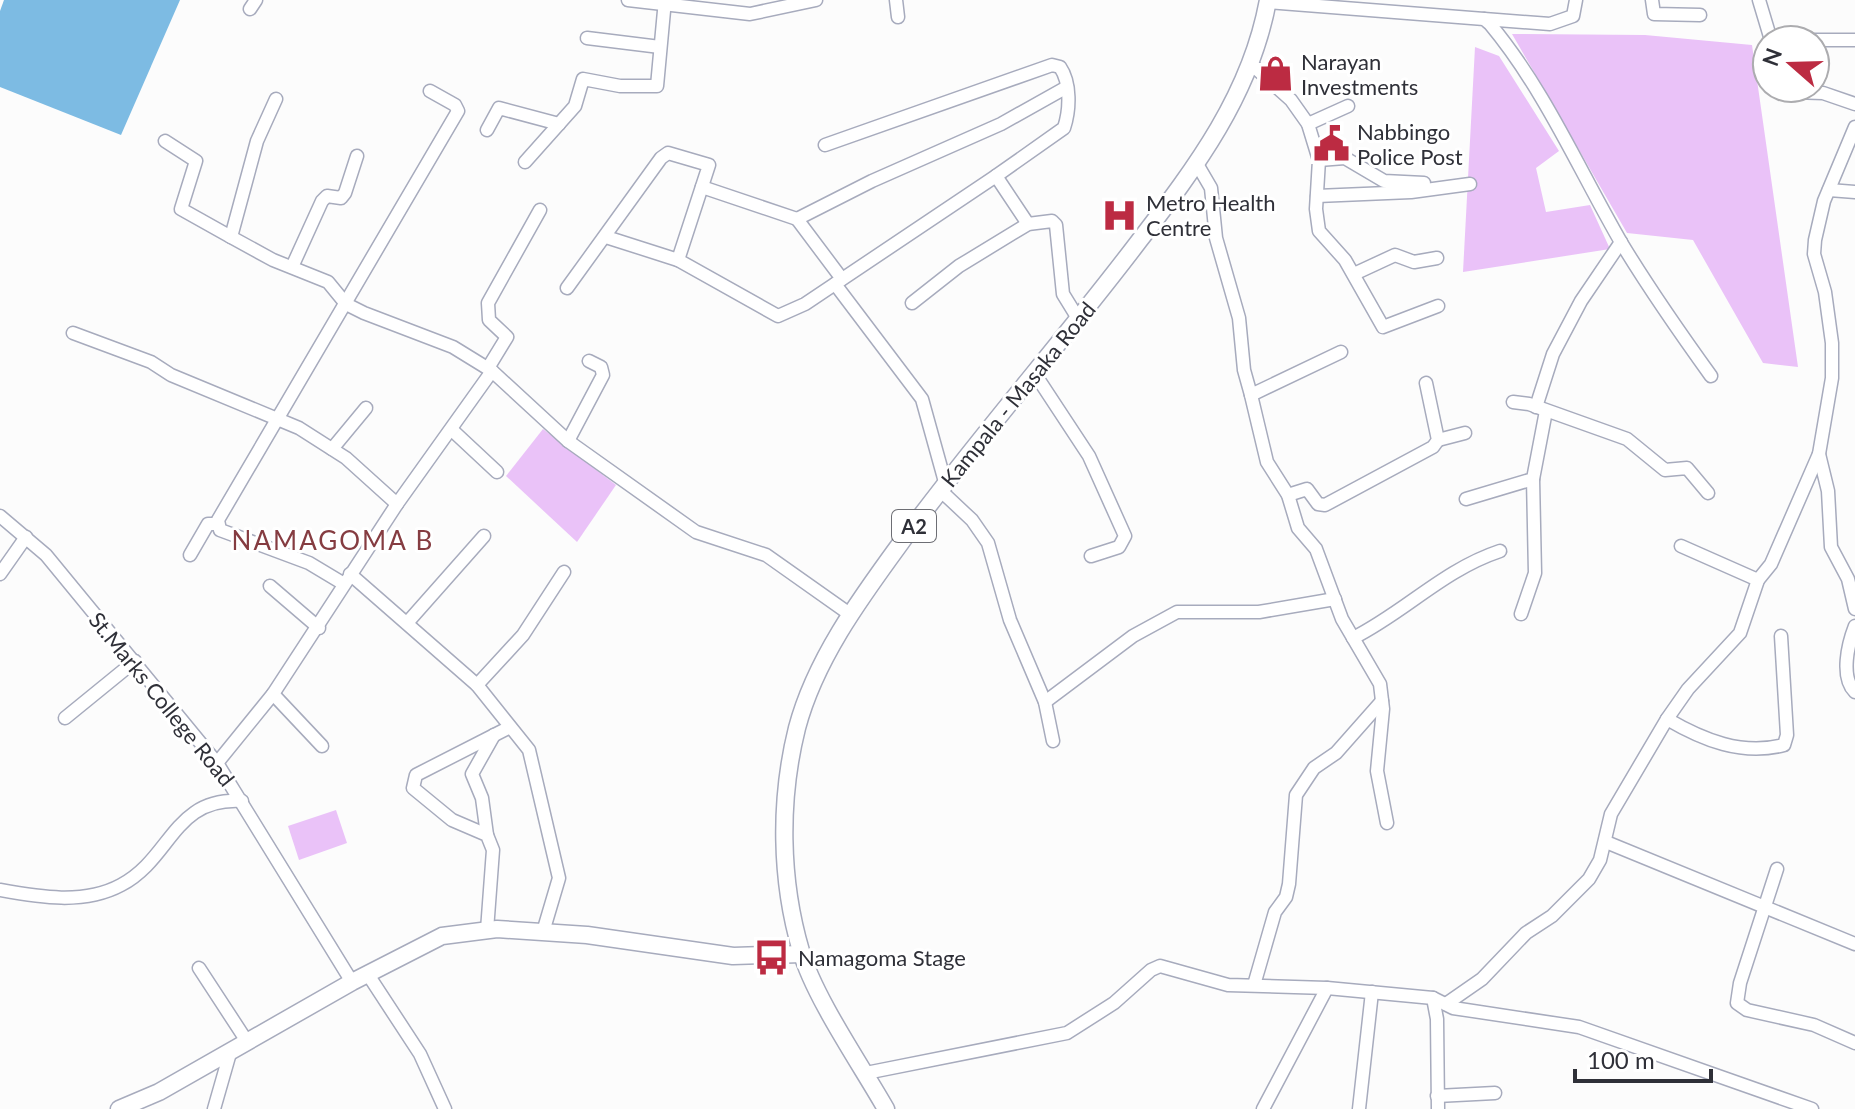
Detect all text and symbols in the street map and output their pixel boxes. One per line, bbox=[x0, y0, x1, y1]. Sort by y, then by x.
north arrow bbox=[1751, 24, 1831, 104]
text: N bbox=[1756, 44, 1787, 70]
place label: Narayan Investments bbox=[1301, 48, 1418, 100]
shop icon: Narayan Investments bbox=[1256, 55, 1294, 93]
place label: Nabbingo Police Post bbox=[1357, 118, 1463, 170]
public building icon: Nabbingo Police Post bbox=[1312, 125, 1350, 163]
place label: Metro Health Centre bbox=[1146, 189, 1276, 241]
hospital icon: Metro Health Centre bbox=[1101, 196, 1139, 234]
street label: Kampala - Masaka Road bbox=[935, 296, 1101, 492]
road number: A2 bbox=[892, 510, 936, 542]
district label: NAMAGOMA B bbox=[232, 524, 434, 556]
street label: St.Marks College Road bbox=[83, 607, 241, 791]
bus stop icon: Namagoma Stage bbox=[753, 938, 791, 976]
place label: Namagoma Stage bbox=[798, 944, 966, 971]
scale bar bbox=[1575, 1033, 1711, 1083]
text: 100 m bbox=[1587, 1045, 1655, 1074]

